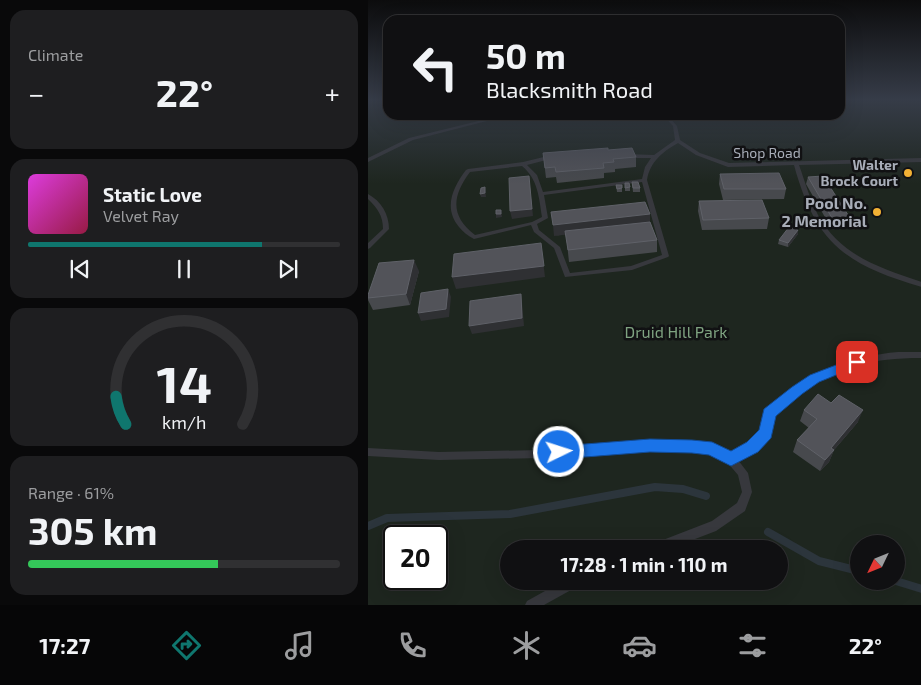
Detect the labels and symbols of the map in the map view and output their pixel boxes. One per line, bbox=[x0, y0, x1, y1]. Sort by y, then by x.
street label: Shop Road bbox=[733, 144, 801, 161]
place label: Walter Brock Court bbox=[821, 156, 898, 189]
marker: Walter Brock Court bbox=[902, 167, 914, 179]
place label: Pool No. 2 Memorial bbox=[781, 193, 868, 230]
marker: Pool No. 2 Memorial bbox=[871, 206, 883, 218]
park label: Druid Hill Park bbox=[625, 322, 727, 341]
pin bbox=[836, 341, 878, 383]
position arrow bbox=[532, 425, 584, 477]
speed limit sign: 20 bbox=[383, 525, 448, 590]
north arrow bbox=[850, 535, 906, 590]

